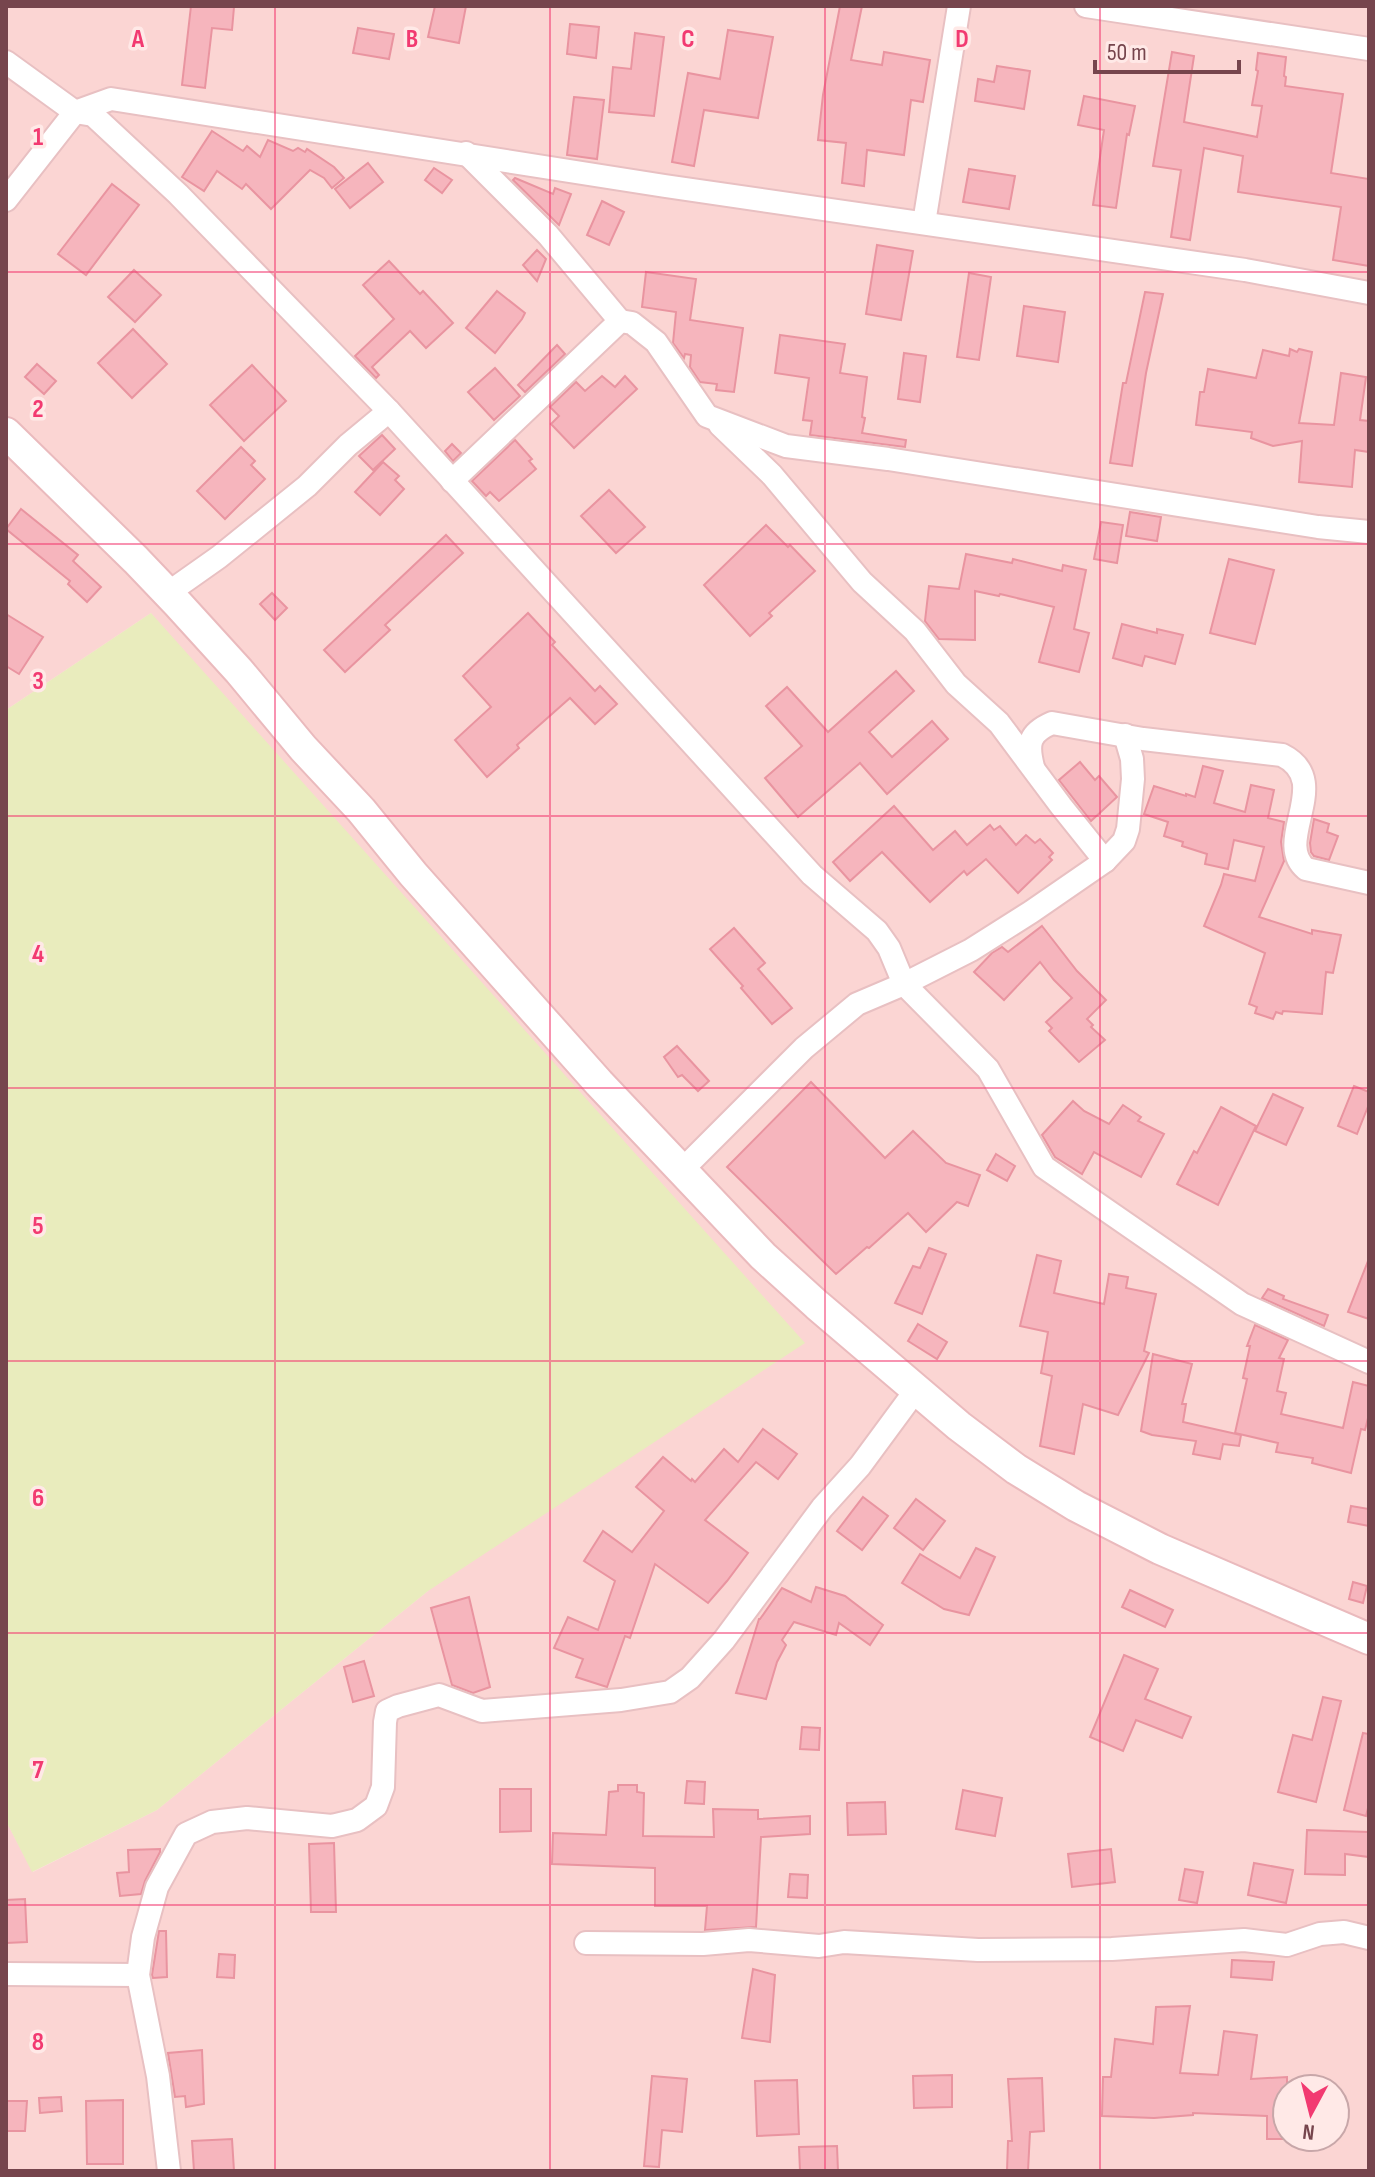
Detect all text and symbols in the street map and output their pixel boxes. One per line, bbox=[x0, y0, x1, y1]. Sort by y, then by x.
text: A bbox=[131, 24, 145, 55]
text: B bbox=[406, 24, 418, 55]
text: C bbox=[681, 24, 695, 55]
text: D bbox=[955, 24, 969, 55]
scale bar bbox=[1095, 24, 1239, 74]
text: 50 m bbox=[1107, 38, 1147, 67]
text: 1 bbox=[33, 122, 43, 153]
text: 2 bbox=[32, 394, 44, 425]
text: 3 bbox=[32, 666, 44, 697]
text: 4 bbox=[32, 939, 44, 970]
text: 5 bbox=[32, 1211, 44, 1242]
text: 6 bbox=[32, 1483, 44, 1514]
text: 7 bbox=[32, 1755, 44, 1786]
text: 8 bbox=[32, 2027, 44, 2058]
north arrow bbox=[1271, 2073, 1351, 2153]
text: N bbox=[1301, 2117, 1316, 2145]

